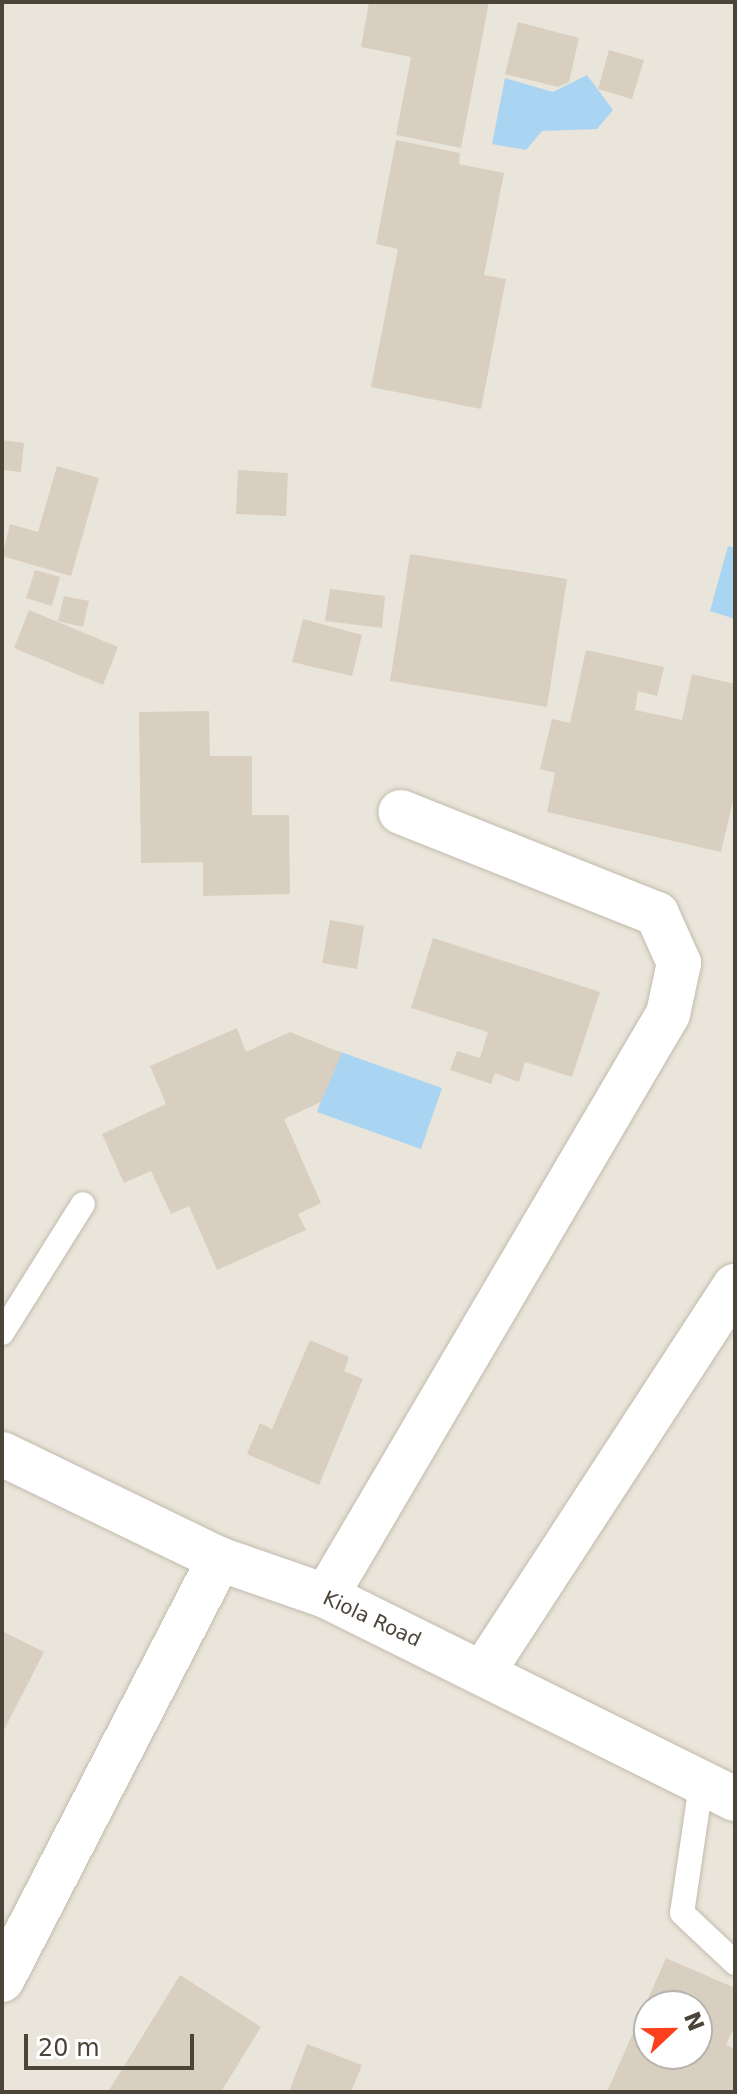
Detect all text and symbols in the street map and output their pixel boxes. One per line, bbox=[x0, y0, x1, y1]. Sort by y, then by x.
street label: Kiola Road bbox=[319, 1586, 425, 1652]
north arrow bbox=[633, 1990, 713, 2070]
text: N bbox=[679, 2008, 709, 2035]
scale bar bbox=[28, 2018, 198, 2068]
text: 20 m bbox=[38, 2034, 100, 2062]

